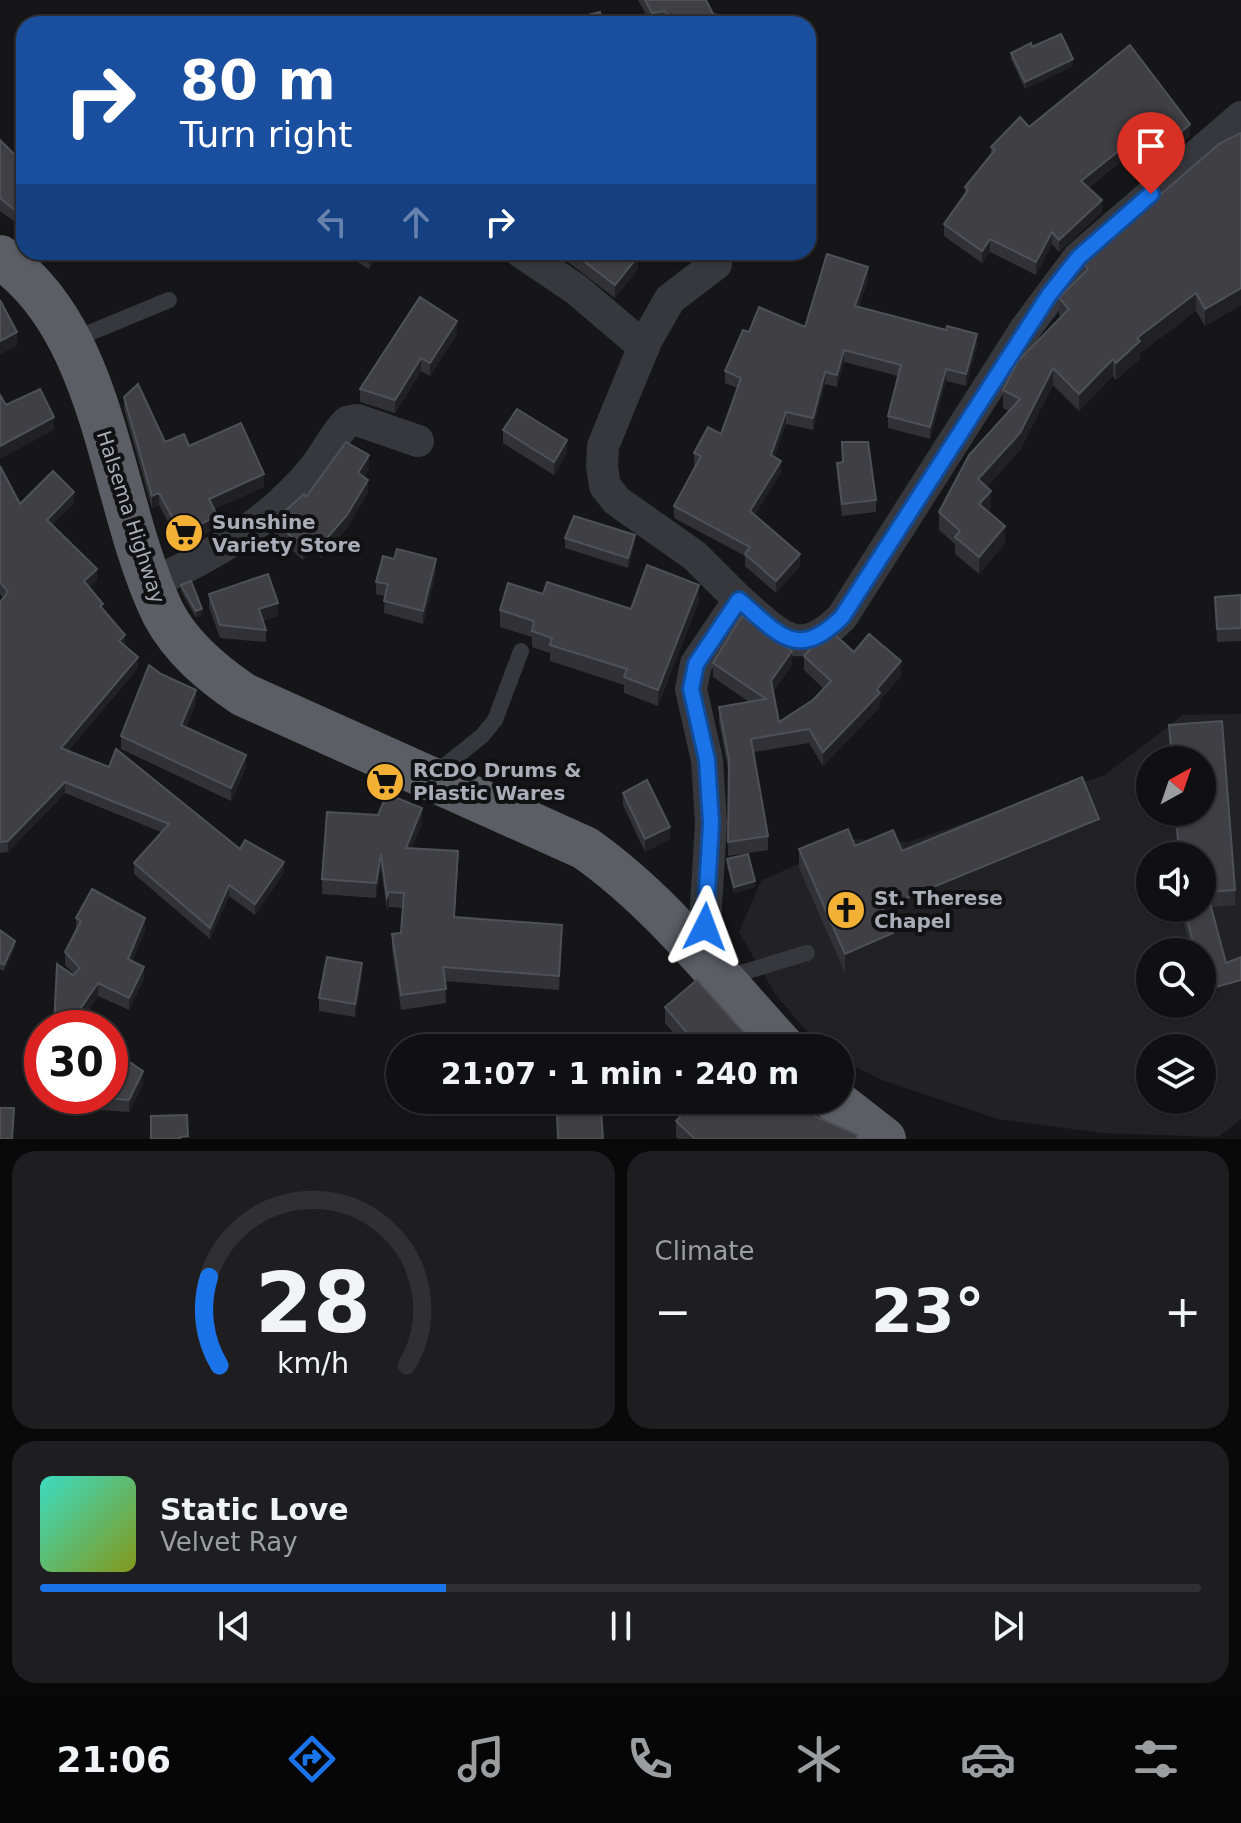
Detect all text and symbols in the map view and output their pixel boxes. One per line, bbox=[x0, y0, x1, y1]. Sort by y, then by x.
text: 80 m bbox=[180, 47, 336, 112]
icon: right bbox=[48, 48, 152, 152]
pin bbox=[1117, 112, 1185, 194]
text: Turn right bbox=[180, 114, 352, 155]
icon: arrive bbox=[1129, 124, 1173, 168]
icon: left bbox=[310, 200, 354, 244]
icon: ahead bbox=[394, 200, 438, 244]
icon: right bbox=[478, 200, 522, 244]
street label: Halsema Highway bbox=[92, 428, 170, 606]
place label: Sunshine Variety Store bbox=[212, 510, 361, 557]
supermarket icon: Sunshine Variety Store bbox=[163, 512, 205, 554]
north arrow bbox=[1136, 746, 1216, 826]
map controls bbox=[1136, 746, 1216, 1114]
place label: RCDO Drums & Plastic Wares bbox=[413, 758, 582, 805]
supermarket icon: RCDO Drums & Plastic Wares bbox=[364, 761, 406, 803]
button: sound bbox=[1136, 842, 1216, 922]
position arrow bbox=[663, 885, 747, 969]
place label: St. Therese Chapel bbox=[874, 886, 1003, 933]
church icon: St. Therese Chapel bbox=[825, 889, 867, 931]
button: search bbox=[1136, 938, 1216, 1018]
speed limit sign: 30 bbox=[24, 1010, 128, 1114]
button: layers bbox=[1136, 1034, 1216, 1114]
text: 21:07 · 1 min · 240 m bbox=[441, 1056, 799, 1091]
text: Climate bbox=[655, 1236, 755, 1266]
text: 28 bbox=[255, 1255, 371, 1352]
text: 23° bbox=[871, 1276, 985, 1346]
text: − bbox=[655, 1286, 691, 1337]
text: + bbox=[1164, 1286, 1201, 1337]
text: km/h bbox=[277, 1346, 349, 1380]
text: Static Love bbox=[160, 1492, 349, 1527]
text: Velvet Ray bbox=[160, 1527, 298, 1557]
icon: previous bbox=[212, 1604, 256, 1648]
icon: pause bbox=[599, 1604, 643, 1648]
icon: next bbox=[986, 1604, 1030, 1648]
icon: directions bbox=[284, 1731, 340, 1787]
icon: music bbox=[453, 1731, 509, 1787]
icon: phone bbox=[622, 1731, 678, 1787]
icon: climate bbox=[791, 1731, 847, 1787]
icon: car bbox=[960, 1731, 1016, 1787]
icon: filters bbox=[1128, 1731, 1184, 1787]
text: 21:06 bbox=[56, 1739, 171, 1780]

